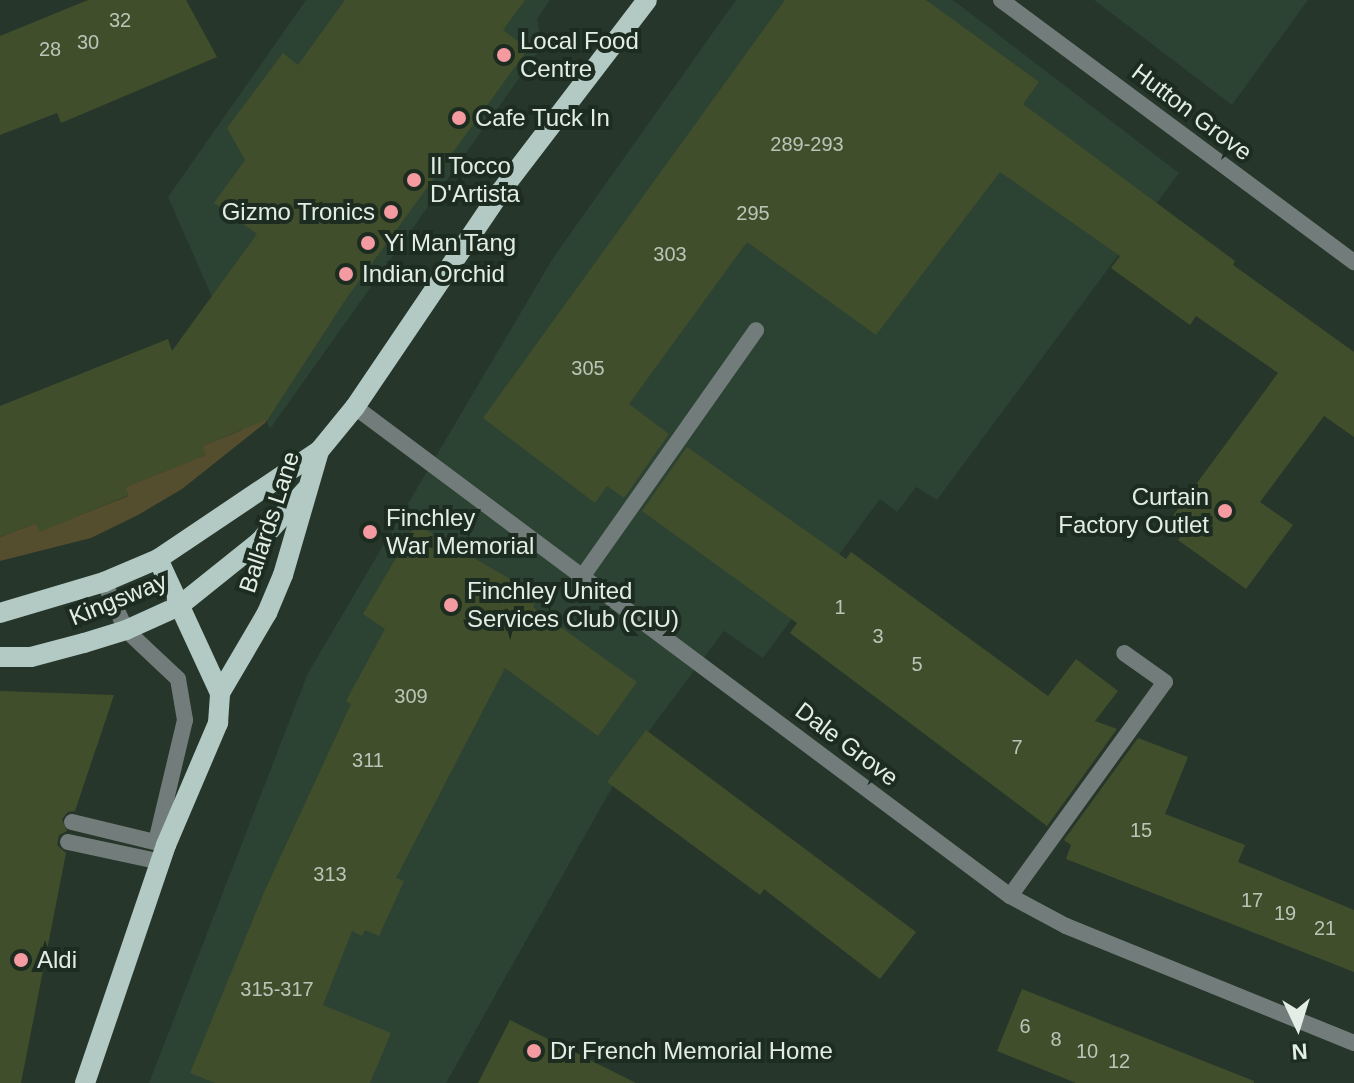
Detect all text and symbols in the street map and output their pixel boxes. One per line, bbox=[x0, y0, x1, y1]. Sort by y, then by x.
house number: 32 bbox=[109, 8, 131, 32]
place label: Local Food Centre bbox=[520, 27, 639, 83]
house number: 30 bbox=[77, 30, 99, 54]
house number: 28 bbox=[39, 37, 61, 61]
marker: Local Food Centre bbox=[495, 46, 513, 64]
street label: Hutton Grove bbox=[1126, 58, 1258, 166]
place label: Cafe Tuck In bbox=[475, 104, 610, 132]
marker: Cafe Tuck In bbox=[450, 109, 468, 127]
house number: 289-293 bbox=[770, 132, 844, 156]
place label: Il Tocco D'Artista bbox=[430, 152, 520, 208]
marker: Il Tocco D'Artista bbox=[405, 171, 423, 189]
place label: Gizmo Tronics bbox=[221, 198, 375, 226]
house number: 295 bbox=[736, 201, 770, 225]
marker: Gizmo Tronics bbox=[382, 203, 400, 221]
place label: Yi Man Tang bbox=[384, 229, 517, 257]
marker: Yi Man Tang bbox=[359, 234, 377, 252]
house number: 303 bbox=[653, 242, 687, 266]
place label: Indian Orchid bbox=[362, 260, 505, 288]
marker: Indian Orchid bbox=[337, 265, 355, 283]
house number: 305 bbox=[571, 356, 605, 380]
street label: Ballards Lane bbox=[233, 448, 305, 596]
place label: Curtain Factory Outlet bbox=[1058, 483, 1209, 539]
marker: Curtain Factory Outlet bbox=[1216, 502, 1234, 520]
place label: Finchley War Memorial bbox=[386, 504, 534, 560]
marker: Finchley War Memorial bbox=[361, 523, 379, 541]
street label: Kingsway bbox=[65, 566, 171, 632]
place label: Finchley United Services Club (CIU) bbox=[467, 577, 679, 633]
house number: 1 bbox=[834, 595, 846, 619]
marker: Finchley United Services Club (CIU) bbox=[442, 596, 460, 614]
house number: 3 bbox=[872, 624, 884, 648]
house number: 5 bbox=[911, 652, 923, 676]
house number: 309 bbox=[394, 684, 428, 708]
street label: Dale Grove bbox=[790, 696, 904, 792]
house number: 7 bbox=[1011, 735, 1023, 759]
house number: 311 bbox=[352, 748, 384, 772]
house number: 15 bbox=[1130, 818, 1152, 842]
house number: 313 bbox=[313, 862, 347, 886]
house number: 17 bbox=[1241, 888, 1263, 912]
house number: 19 bbox=[1274, 901, 1296, 925]
house number: 21 bbox=[1314, 916, 1336, 940]
place label: Aldi bbox=[37, 946, 77, 974]
marker: Aldi bbox=[12, 951, 30, 969]
house number: 315-317 bbox=[240, 977, 314, 1001]
north arrow bbox=[1258, 987, 1338, 1067]
house number: 6 bbox=[1019, 1014, 1031, 1038]
house number: 8 bbox=[1050, 1027, 1062, 1051]
place label: Dr French Memorial Home bbox=[550, 1037, 833, 1065]
text: N bbox=[1291, 1038, 1309, 1064]
house number: 10 bbox=[1076, 1039, 1098, 1063]
marker: Dr French Memorial Home bbox=[525, 1042, 543, 1060]
house number: 12 bbox=[1108, 1049, 1130, 1073]

